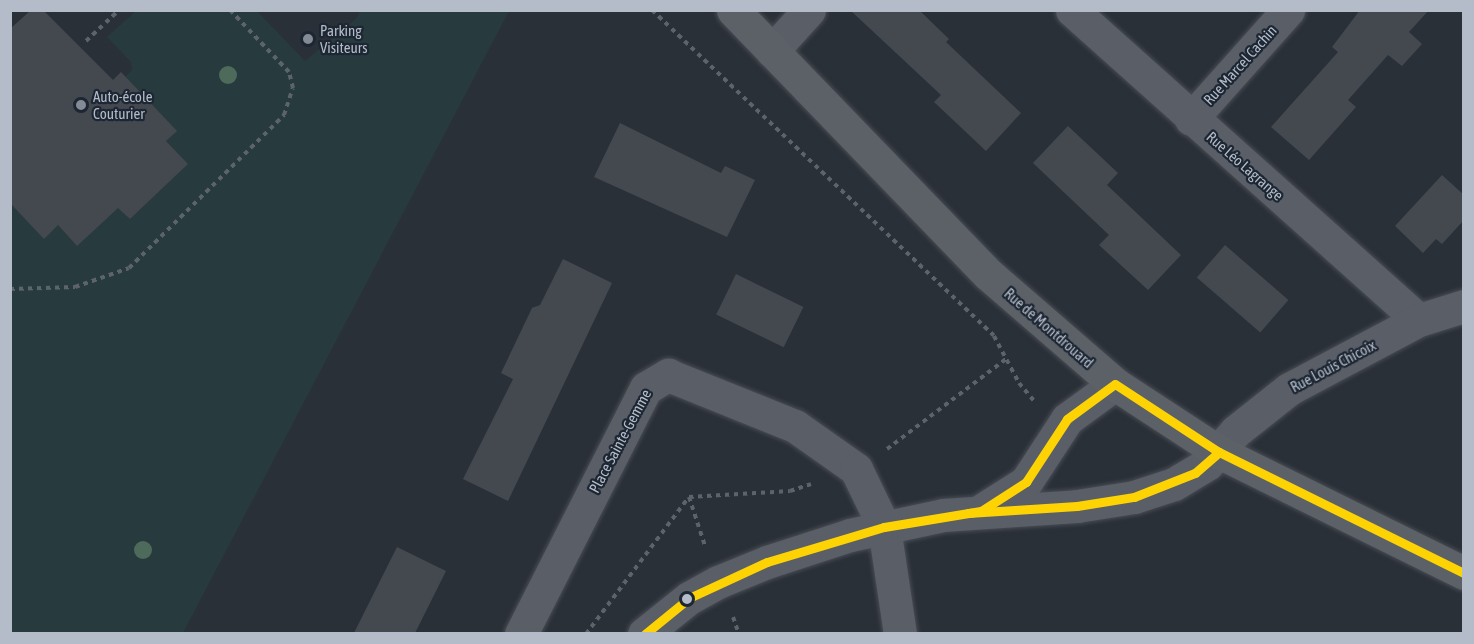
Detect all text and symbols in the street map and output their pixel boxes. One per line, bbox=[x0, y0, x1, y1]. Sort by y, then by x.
place label: Parking Visiteurs bbox=[320, 21, 367, 56]
street label: Rue Marcel Cachin bbox=[1200, 22, 1280, 108]
marker: Parking Visiteurs bbox=[301, 32, 315, 46]
place label: Auto-école Couturier bbox=[93, 87, 153, 122]
marker: Auto-école Couturier bbox=[74, 98, 88, 112]
street label: Rue Léo Lagrange bbox=[1203, 128, 1287, 204]
street label: Rue de Montdrouard bbox=[1001, 284, 1097, 372]
street label: Rue Louis Chicoix bbox=[1287, 336, 1379, 396]
street label: Place Sainte-Gemme bbox=[585, 386, 655, 496]
unlabelled marker bbox=[681, 593, 693, 605]

